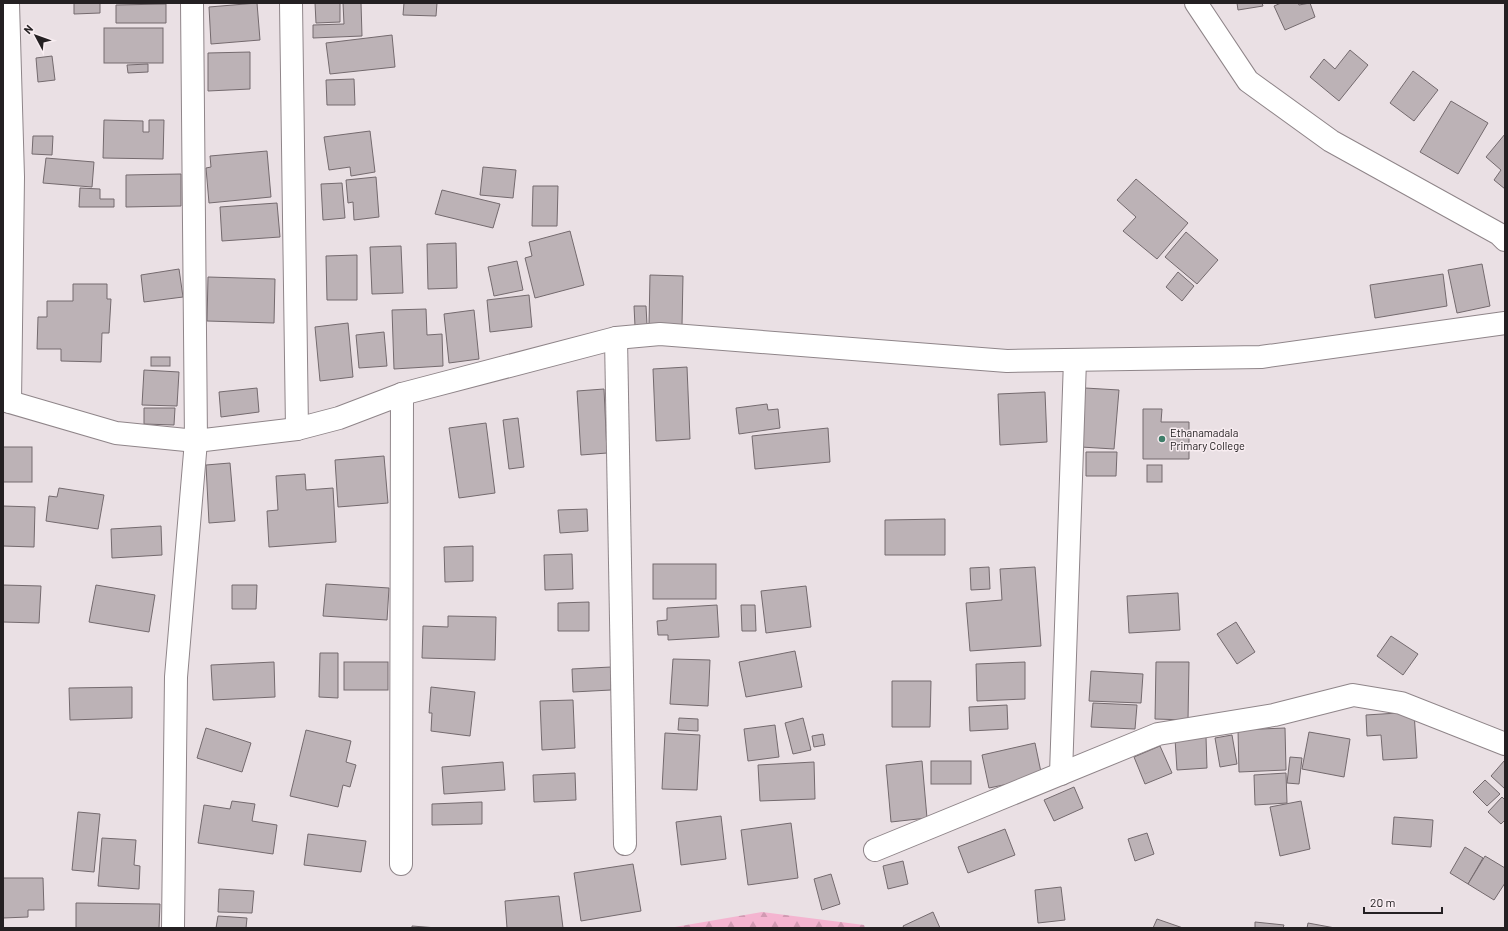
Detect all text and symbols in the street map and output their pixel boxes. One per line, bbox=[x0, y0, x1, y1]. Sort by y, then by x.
north arrow bbox=[16, 16, 56, 56]
text: N bbox=[21, 22, 35, 36]
place label: Ethanamadala Primary College bbox=[1170, 426, 1245, 452]
marker: Ethanamadala Primary College bbox=[1157, 434, 1167, 444]
scale bar bbox=[1364, 889, 1442, 915]
text: 20 m bbox=[1370, 895, 1396, 909]

